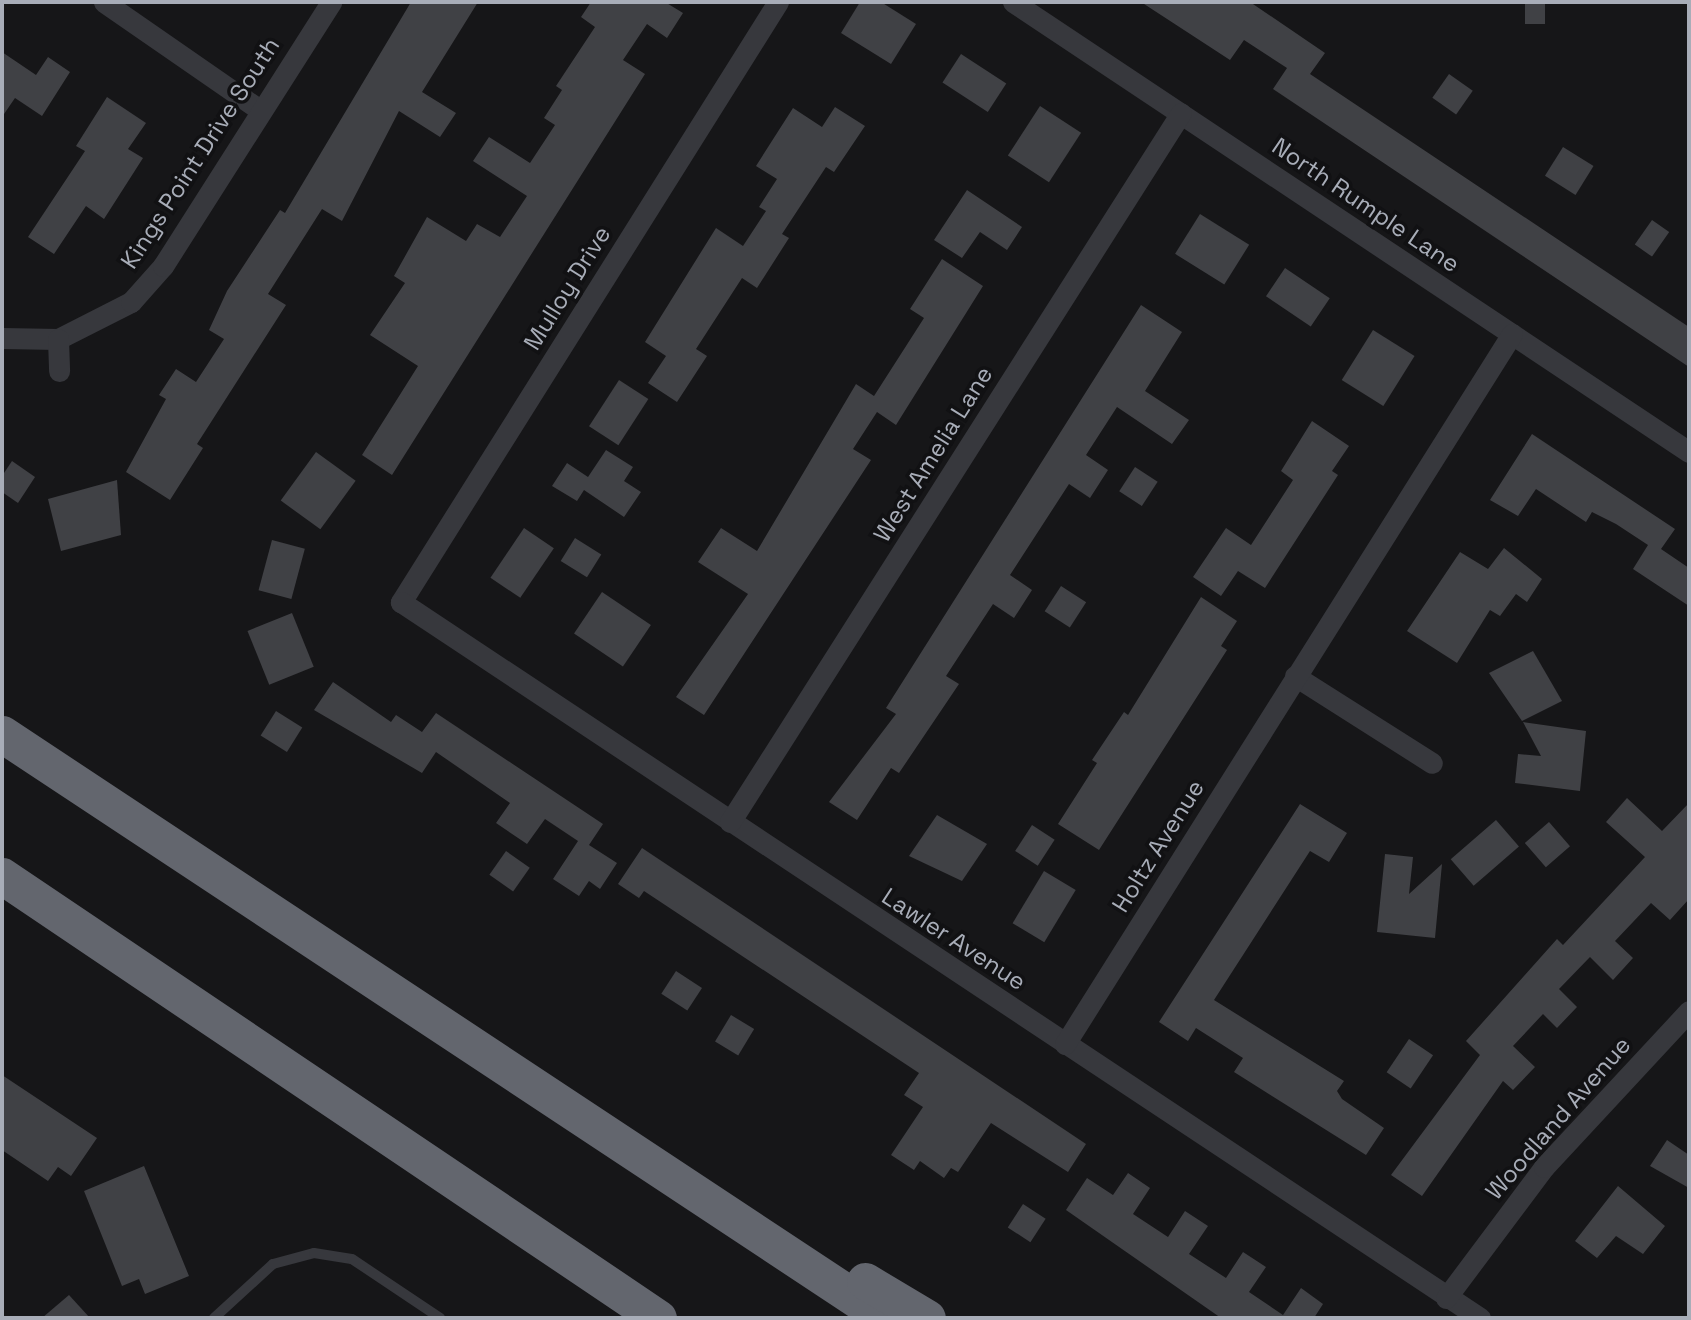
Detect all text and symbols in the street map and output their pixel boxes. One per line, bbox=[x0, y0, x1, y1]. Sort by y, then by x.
street label: Kings Point Drive South bbox=[115, 32, 285, 274]
street label: North Rumple Lane bbox=[1267, 132, 1465, 278]
street label: Mulloy Drive bbox=[518, 221, 616, 355]
street label: West Amelia Lane bbox=[867, 361, 999, 547]
street label: Holtz Avenue bbox=[1106, 774, 1210, 918]
street label: Lawler Avenue bbox=[877, 882, 1031, 996]
street label: Woodland Avenue bbox=[1479, 1031, 1637, 1205]

